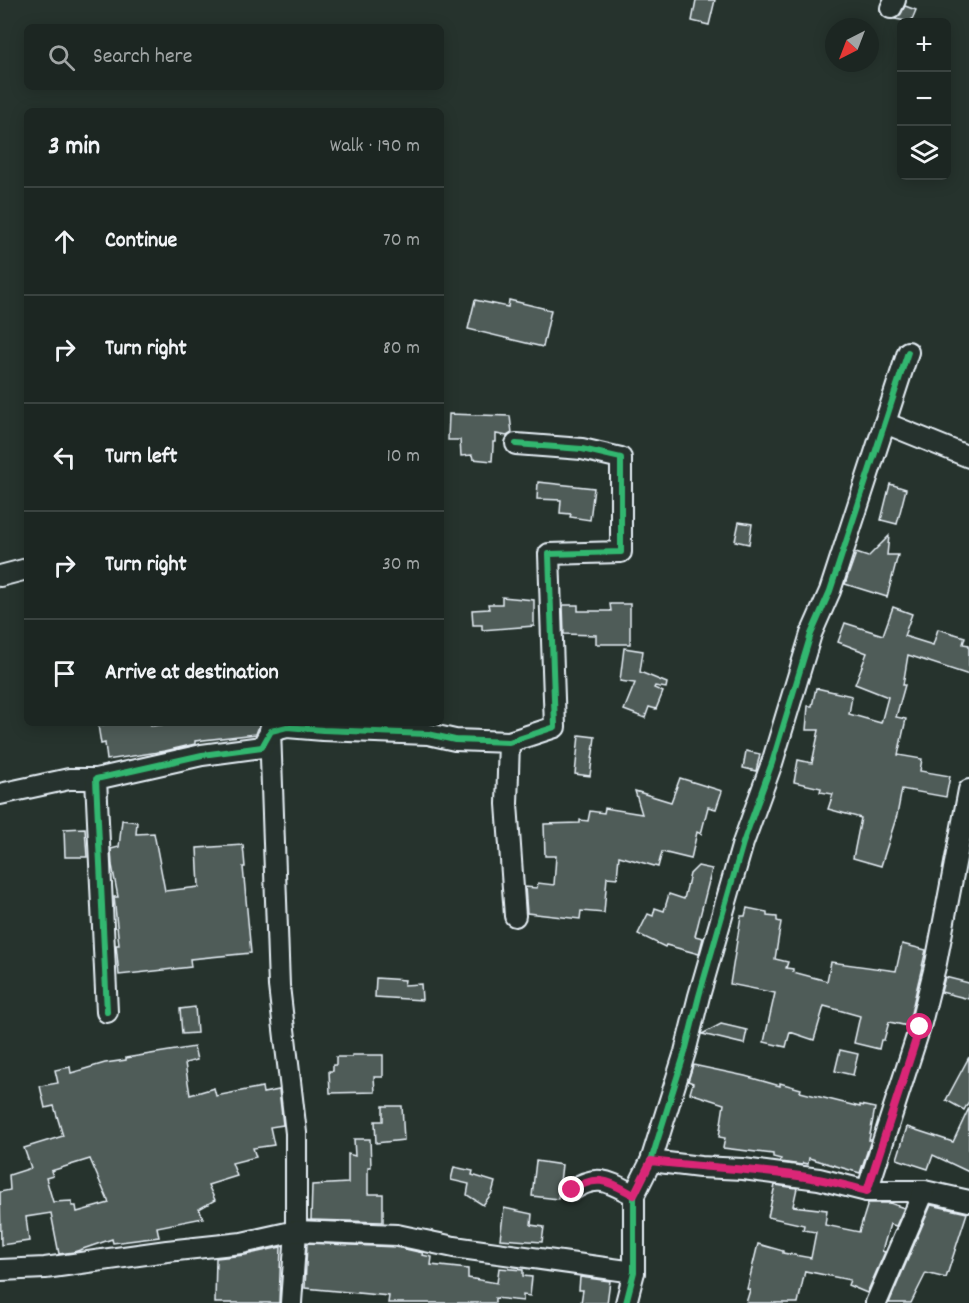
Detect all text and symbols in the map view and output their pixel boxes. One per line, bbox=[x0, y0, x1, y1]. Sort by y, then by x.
north arrow bbox=[825, 18, 879, 72]
map controls bbox=[897, 18, 951, 180]
button: + bbox=[897, 18, 951, 72]
search box bbox=[24, 24, 444, 90]
icon: search bbox=[45, 41, 78, 74]
text: Search here bbox=[93, 42, 192, 73]
button: − bbox=[897, 72, 951, 126]
button: layers bbox=[897, 126, 951, 180]
text: 3 min bbox=[48, 129, 100, 166]
text: Walk · 190 m bbox=[330, 133, 420, 161]
icon: ahead bbox=[48, 225, 81, 258]
text: Continue bbox=[105, 226, 177, 257]
text: 70 m bbox=[383, 227, 420, 255]
icon: right bbox=[48, 333, 81, 366]
text: Turn right bbox=[105, 334, 187, 365]
text: 80 m bbox=[383, 335, 420, 363]
icon: left bbox=[48, 441, 81, 474]
text: Turn left bbox=[105, 442, 177, 473]
text: 10 m bbox=[386, 443, 420, 471]
icon: right bbox=[48, 549, 81, 582]
text: Turn right bbox=[105, 550, 187, 581]
text: 30 m bbox=[382, 551, 420, 579]
icon: arrive bbox=[48, 657, 81, 690]
text: Arrive at destination bbox=[105, 658, 279, 689]
route start bbox=[906, 1013, 932, 1039]
route end bbox=[558, 1176, 584, 1202]

